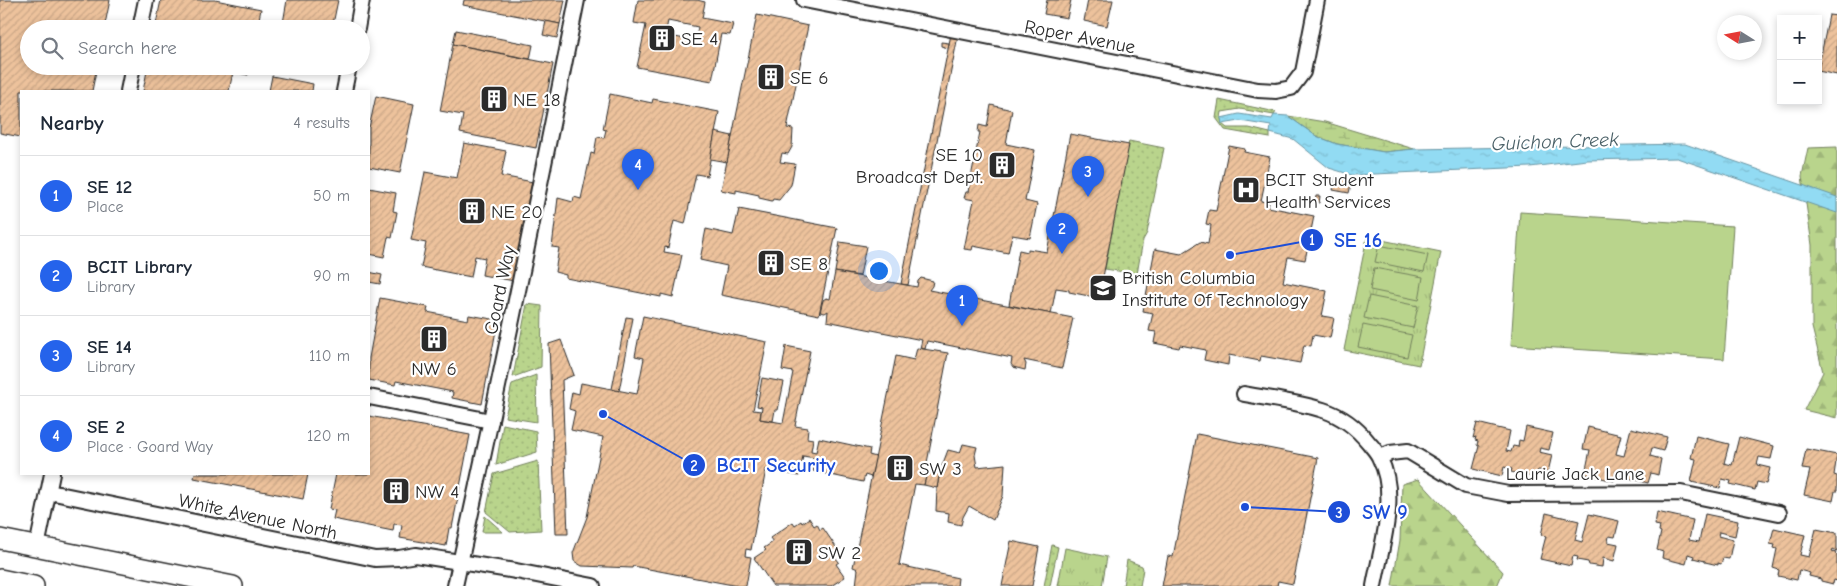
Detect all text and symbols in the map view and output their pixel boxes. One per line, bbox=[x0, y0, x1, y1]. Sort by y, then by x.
street label: Roper Avenue bbox=[1022, 15, 1137, 59]
north arrow bbox=[1717, 15, 1762, 60]
map controls bbox=[1777, 15, 1822, 105]
button: + bbox=[1777, 15, 1822, 60]
search box bbox=[20, 20, 370, 75]
building icon: SE 4 bbox=[647, 23, 677, 53]
place label: SE 4 bbox=[681, 28, 719, 50]
icon: search bbox=[38, 34, 66, 62]
text: Search here bbox=[78, 37, 177, 59]
button: − bbox=[1777, 60, 1822, 105]
building icon: SE 6 bbox=[756, 62, 786, 92]
place label: SE 6 bbox=[790, 67, 829, 89]
building icon: NE 18 bbox=[479, 84, 509, 114]
place label: NE 18 bbox=[513, 89, 561, 111]
text: Nearby bbox=[40, 111, 104, 135]
text: 4 results bbox=[293, 114, 350, 132]
water label: Guichon Creek bbox=[1491, 128, 1619, 155]
place label: SE 10 Broadcast Dept. bbox=[856, 144, 983, 188]
pin: 4 bbox=[622, 149, 654, 190]
building icon: SE 10 Broadcast Dept. bbox=[987, 150, 1017, 180]
pin: 3 bbox=[1072, 156, 1104, 197]
place label: BCIT Student Health Services bbox=[1265, 169, 1391, 213]
hospital icon: BCIT Student Health Services bbox=[1231, 175, 1261, 205]
text: SE 12 bbox=[87, 176, 132, 198]
text: 1 bbox=[53, 187, 59, 205]
text: 50 m bbox=[313, 187, 350, 205]
building icon: NE 20 bbox=[457, 196, 487, 226]
text: Place bbox=[87, 198, 123, 216]
place label: NE 20 bbox=[491, 201, 543, 223]
pin: 2 bbox=[1046, 213, 1078, 254]
callout: SE 16 bbox=[1299, 222, 1392, 257]
text: SE 16 bbox=[1334, 229, 1382, 252]
text: 1 bbox=[1309, 231, 1315, 249]
street label: Goard Way bbox=[480, 243, 520, 337]
building icon: SE 8 bbox=[756, 248, 786, 278]
place label: SE 8 bbox=[790, 253, 828, 275]
text: BCIT Library bbox=[87, 256, 192, 278]
your location bbox=[866, 258, 892, 284]
text: 2 bbox=[52, 267, 60, 285]
text: 90 m bbox=[313, 267, 350, 285]
place label: British Columbia Institute Of Technology bbox=[1122, 267, 1308, 311]
school or university icon: British Columbia Institute Of Technology bbox=[1088, 273, 1118, 303]
text: Library bbox=[87, 278, 135, 296]
pin: 1 bbox=[946, 285, 978, 326]
building icon: NW 6 bbox=[419, 324, 449, 354]
text: SE 14 bbox=[87, 336, 132, 358]
text: 3 bbox=[52, 347, 60, 365]
text: 110 m bbox=[309, 347, 350, 365]
text: Library bbox=[87, 358, 135, 376]
place label: NW 6 bbox=[411, 358, 457, 380]
text: SE 2 bbox=[87, 416, 125, 438]
text: 4 bbox=[52, 427, 60, 445]
text: 120 m bbox=[307, 427, 350, 445]
text: Place · Goard Way bbox=[87, 438, 213, 456]
callout: BCIT Security bbox=[682, 448, 846, 483]
building icon: SW 3 bbox=[885, 453, 915, 483]
text: BCIT Security bbox=[716, 454, 836, 477]
text: 2 bbox=[690, 457, 698, 475]
place label: SW 3 bbox=[919, 458, 962, 480]
street label: Laurie Jack Lane bbox=[1506, 463, 1644, 485]
building icon: NW 4 bbox=[381, 476, 411, 506]
place label: NW 4 bbox=[415, 481, 460, 503]
street label: White Avenue North bbox=[176, 489, 339, 545]
callout: SW 9 bbox=[1327, 495, 1417, 530]
text: SW 9 bbox=[1362, 501, 1408, 524]
text: 3 bbox=[1335, 504, 1343, 522]
building icon: SW 2 bbox=[784, 537, 814, 567]
place label: SW 2 bbox=[818, 542, 861, 564]

